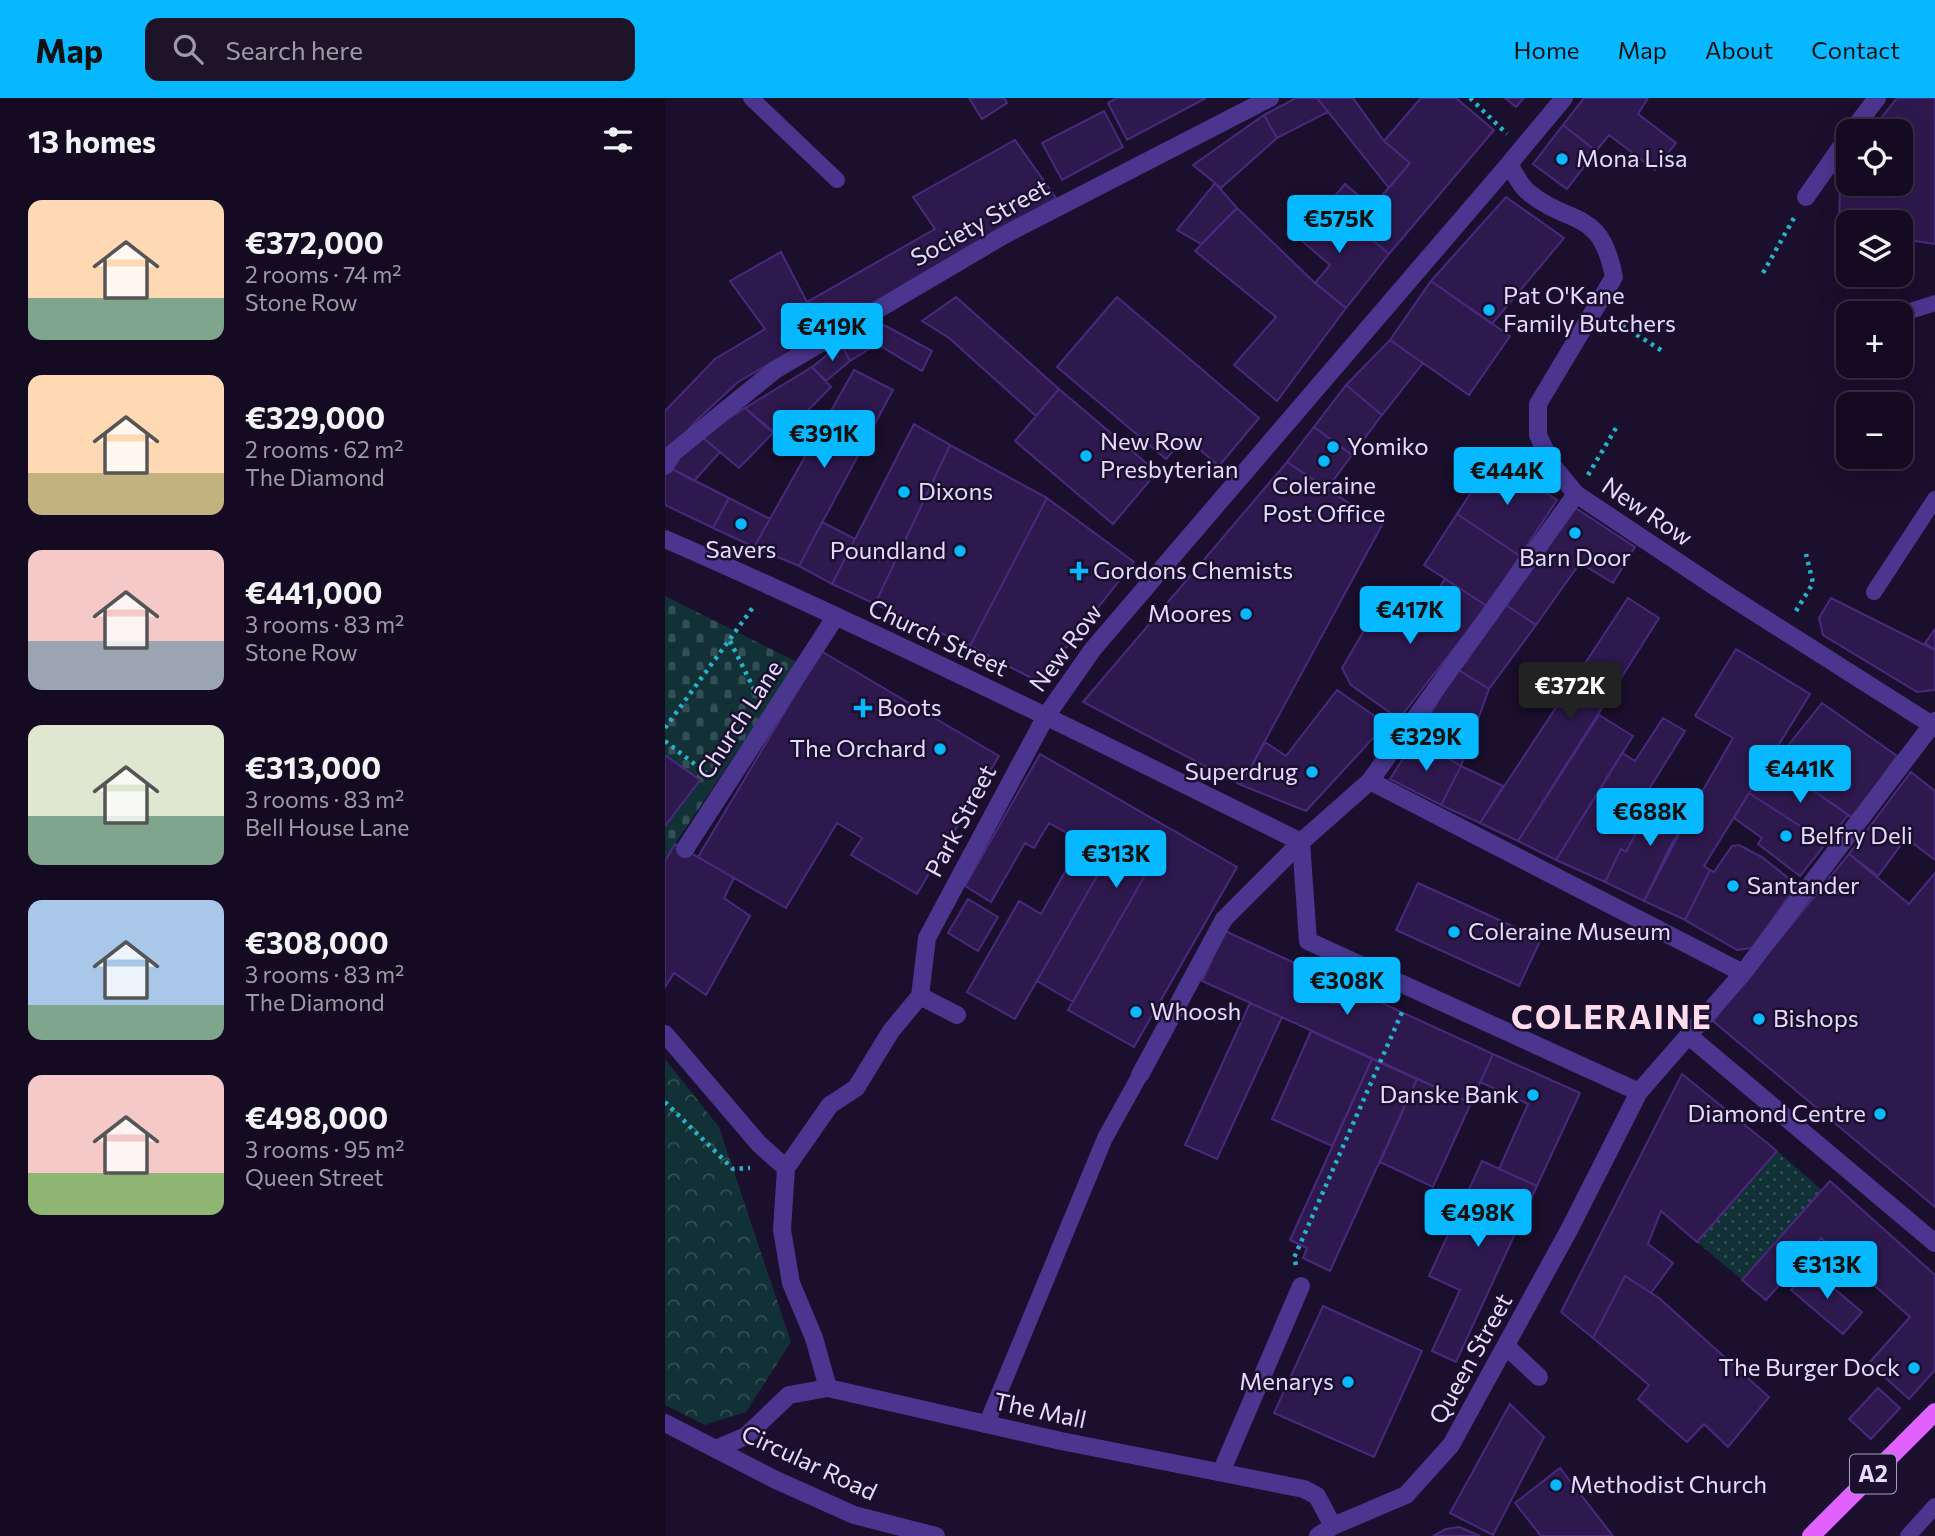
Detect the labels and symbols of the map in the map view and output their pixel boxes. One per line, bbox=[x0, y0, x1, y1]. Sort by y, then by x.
place label: Mona Lisa bbox=[1576, 143, 1688, 172]
marker: Mona Lisa bbox=[1554, 151, 1570, 167]
street label: Society Street bbox=[905, 172, 1054, 272]
pin: €575K bbox=[1290, 195, 1388, 255]
place label: Pat O'Kane Family Butchers bbox=[1503, 280, 1676, 337]
marker: Pat O'Kane Family Butchers bbox=[1481, 302, 1497, 318]
pin: €419K bbox=[783, 303, 881, 363]
pin: €391K bbox=[775, 410, 873, 470]
place label: New Row Presbyterian bbox=[1100, 426, 1239, 483]
place label: Yomiko bbox=[1347, 431, 1429, 460]
marker: Yomiko bbox=[1325, 439, 1341, 455]
marker: New Row Presbyterian bbox=[1078, 448, 1094, 464]
pin: €444K bbox=[1458, 448, 1556, 507]
marker: Coleraine Post Office bbox=[1316, 453, 1332, 469]
place label: Coleraine Post Office bbox=[1263, 470, 1385, 527]
street label: New Row bbox=[1597, 470, 1699, 551]
place label: Dixons bbox=[918, 476, 993, 505]
marker: Dixons bbox=[896, 484, 912, 500]
marker: Savers bbox=[733, 516, 749, 532]
marker: Barn Door bbox=[1567, 525, 1583, 541]
place label: Savers bbox=[706, 534, 777, 563]
place label: Poundland bbox=[830, 535, 946, 564]
place label: Barn Door bbox=[1519, 542, 1631, 571]
marker: Poundland bbox=[952, 543, 968, 559]
place label: Gordons Chemists bbox=[1093, 555, 1293, 584]
marker: Gordons Chemists bbox=[1071, 563, 1087, 579]
pin: €417K bbox=[1361, 587, 1459, 646]
street label: Church Street bbox=[864, 592, 1013, 682]
street label: New Row bbox=[1022, 597, 1107, 697]
place label: Moores bbox=[1148, 598, 1232, 627]
marker: Moores bbox=[1238, 606, 1254, 622]
street label: Church Lane bbox=[690, 654, 788, 784]
pin: €372K bbox=[1521, 662, 1619, 722]
place label: Boots bbox=[877, 692, 942, 721]
marker: Boots bbox=[855, 700, 871, 716]
pin: €329K bbox=[1377, 714, 1475, 773]
place label: The Orchard bbox=[790, 733, 926, 762]
marker: The Orchard bbox=[932, 741, 948, 757]
pin: €441K bbox=[1751, 746, 1849, 805]
place label: Superdrug bbox=[1185, 756, 1298, 785]
street label: Park Street bbox=[918, 759, 1001, 881]
marker: Superdrug bbox=[1304, 764, 1320, 780]
pin: €688K bbox=[1601, 788, 1699, 848]
place label: Belfry Deli bbox=[1800, 820, 1913, 849]
marker: Belfry Deli bbox=[1778, 828, 1794, 844]
pin: €313K bbox=[1067, 830, 1165, 890]
place label: Santander bbox=[1747, 870, 1860, 899]
marker: Santander bbox=[1725, 878, 1741, 894]
place label: Coleraine Museum bbox=[1468, 916, 1671, 945]
marker: Coleraine Museum bbox=[1446, 924, 1462, 940]
pin: €308K bbox=[1298, 958, 1396, 1017]
place label: Whoosh bbox=[1150, 996, 1241, 1025]
district label: COLERAINE bbox=[1511, 996, 1713, 1036]
place label: Bishops bbox=[1773, 1003, 1859, 1032]
marker: Whoosh bbox=[1128, 1004, 1144, 1020]
marker: Bishops bbox=[1751, 1011, 1767, 1027]
place label: Danske Bank bbox=[1380, 1079, 1519, 1108]
marker: Danske Bank bbox=[1525, 1087, 1541, 1103]
place label: Diamond Centre bbox=[1688, 1098, 1866, 1127]
marker: Diamond Centre bbox=[1872, 1106, 1888, 1122]
pin: €498K bbox=[1429, 1190, 1527, 1249]
pin: €313K bbox=[1778, 1242, 1876, 1301]
street label: Queen Street bbox=[1422, 1288, 1517, 1429]
place label: The Burger Dock bbox=[1719, 1352, 1900, 1381]
marker: The Burger Dock bbox=[1906, 1360, 1922, 1376]
place label: Menarys bbox=[1239, 1366, 1334, 1395]
marker: Menarys bbox=[1340, 1374, 1356, 1390]
street label: The Mall bbox=[991, 1386, 1089, 1433]
street label: Circular Road bbox=[737, 1418, 882, 1506]
road number: A2 bbox=[1850, 1455, 1896, 1494]
place label: Methodist Church bbox=[1570, 1469, 1767, 1498]
marker: Methodist Church bbox=[1548, 1477, 1564, 1493]

